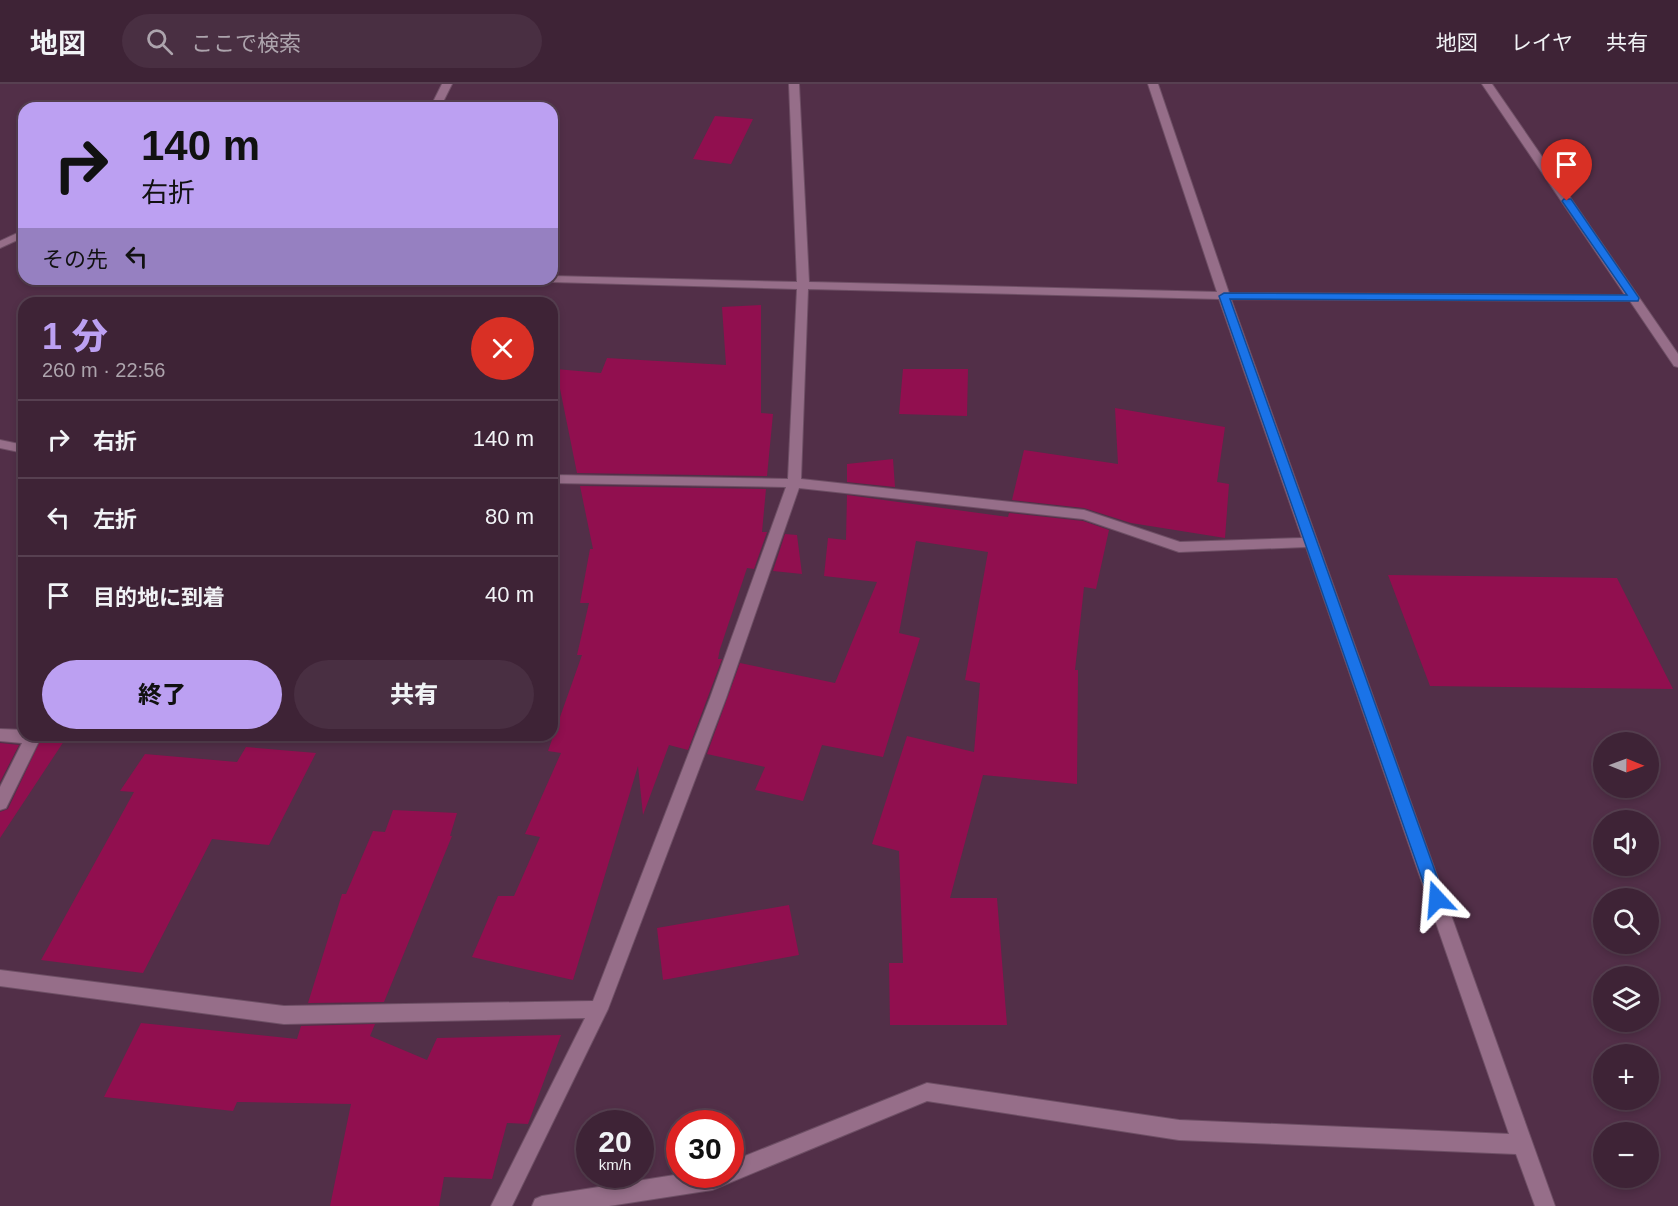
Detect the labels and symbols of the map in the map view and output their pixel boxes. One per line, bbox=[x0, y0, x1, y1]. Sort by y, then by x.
pin bbox=[1541, 139, 1592, 201]
north arrow bbox=[1593, 732, 1659, 798]
position arrow bbox=[1405, 867, 1469, 931]
speed limit sign: 30 bbox=[666, 1110, 744, 1188]

